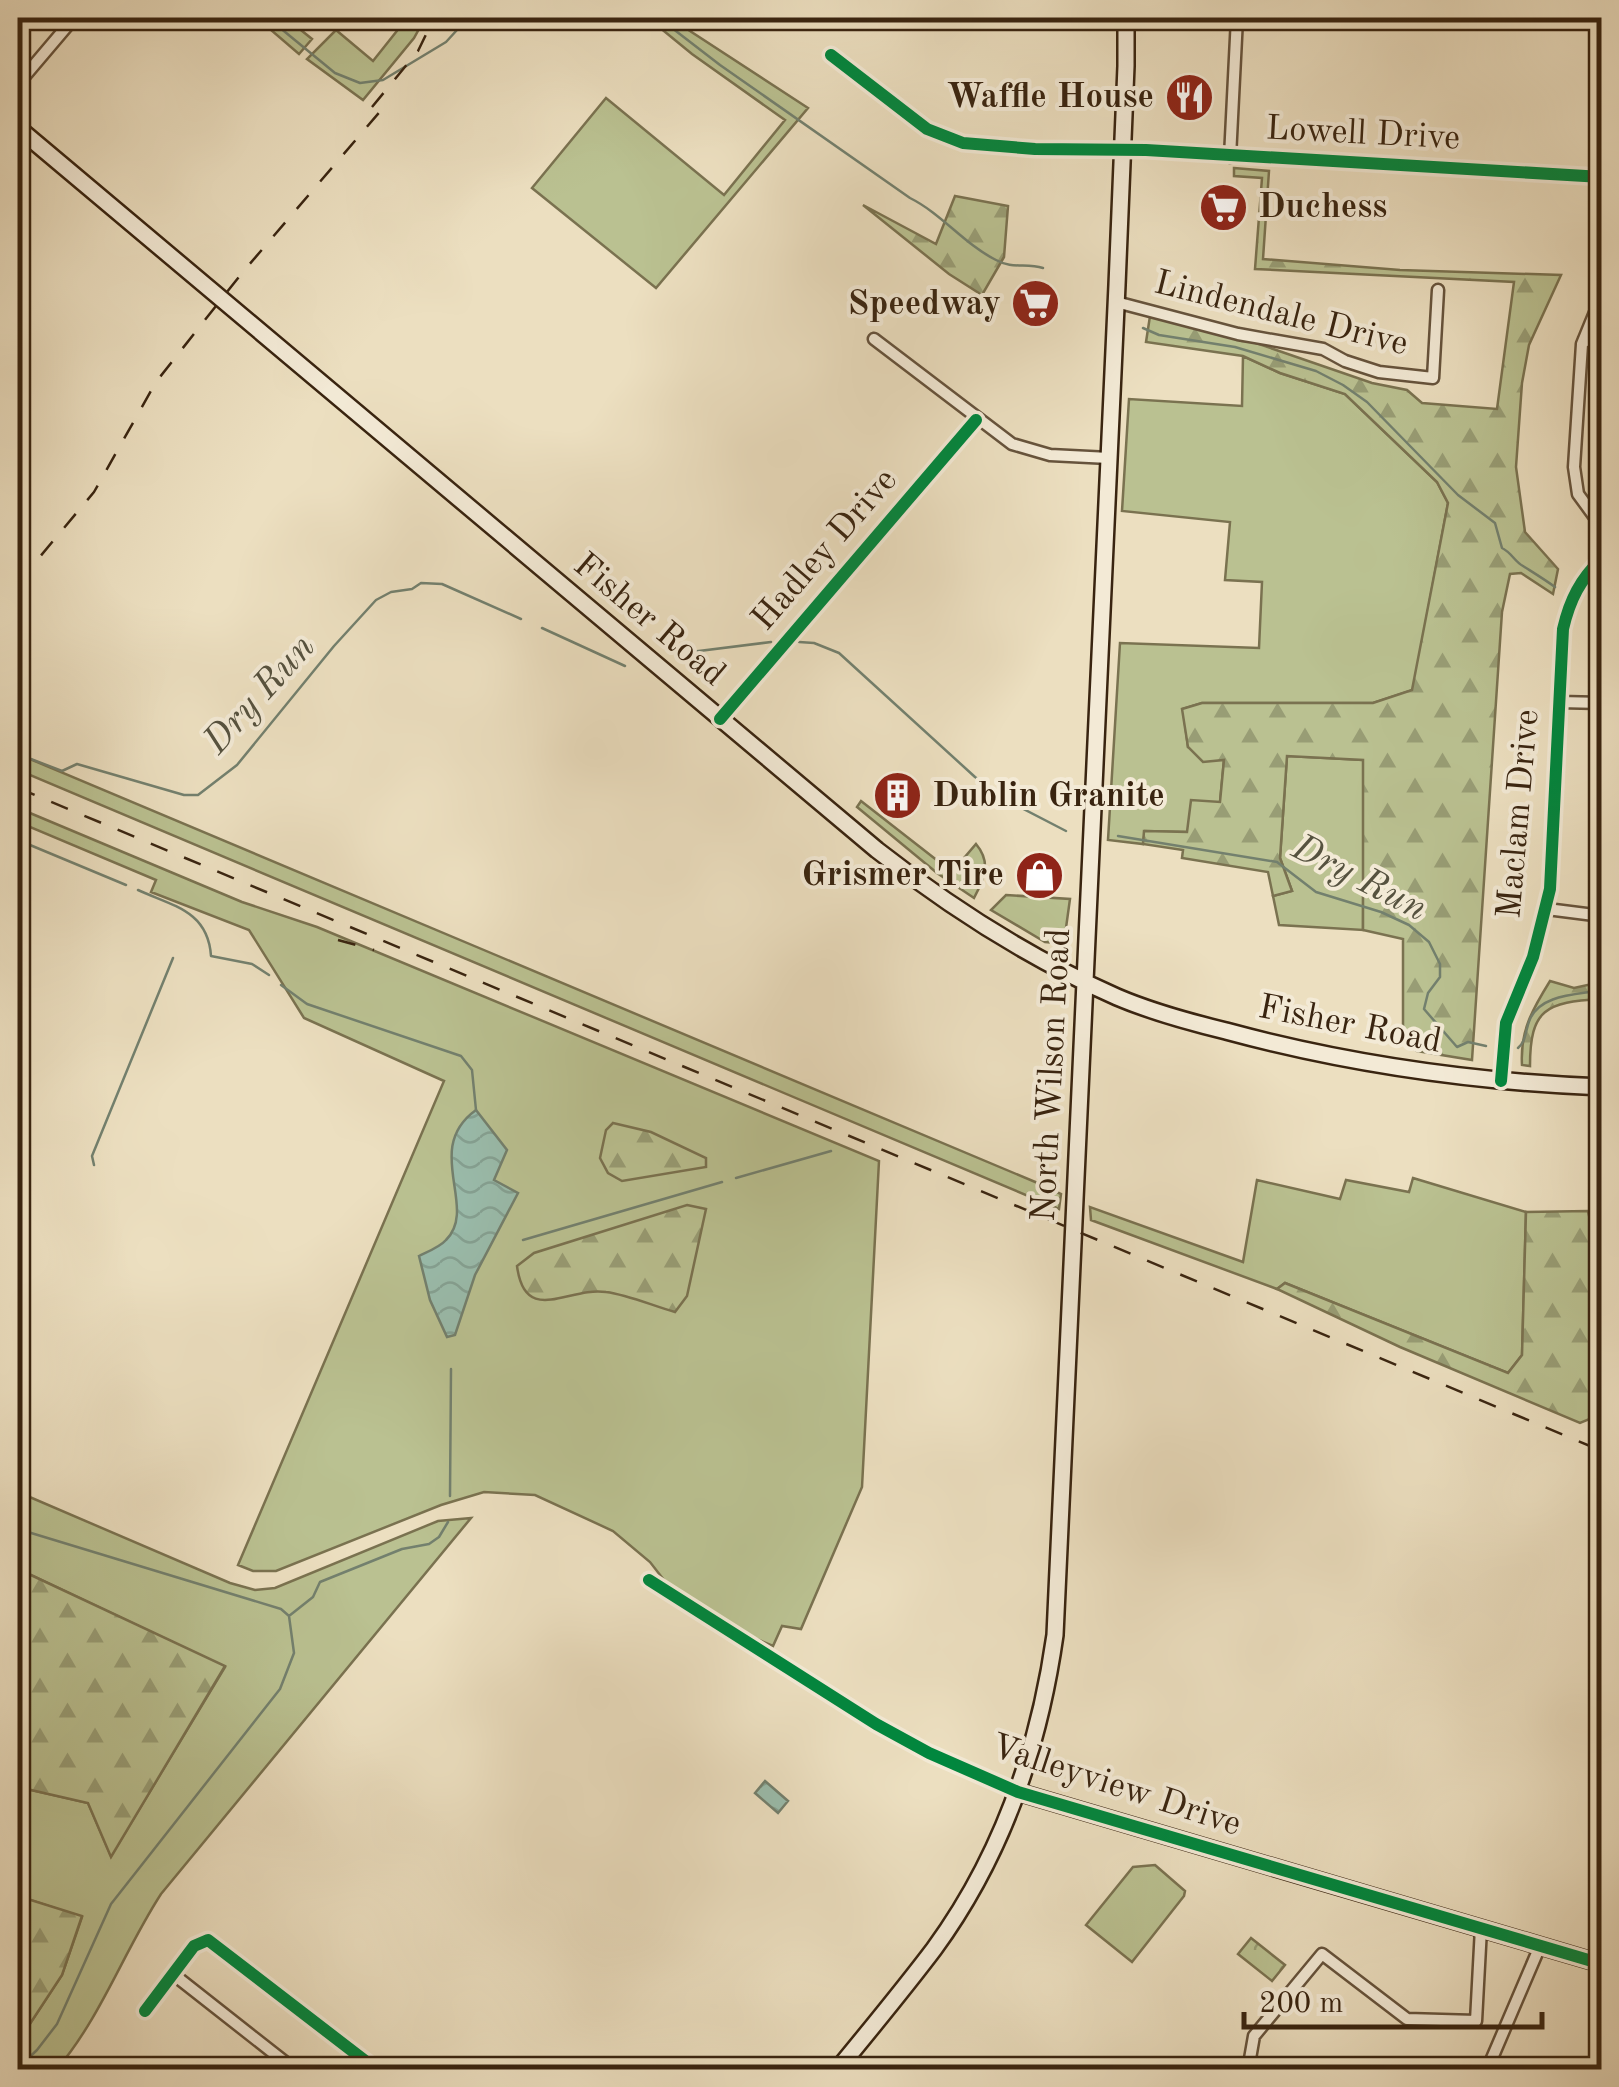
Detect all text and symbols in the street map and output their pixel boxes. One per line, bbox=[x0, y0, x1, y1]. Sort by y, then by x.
restaurant icon: Waffle House bbox=[1163, 71, 1215, 123]
place label: Waffle House bbox=[946, 80, 1154, 115]
street label: Lowell Drive bbox=[1265, 111, 1461, 157]
supermarket icon: Duchess bbox=[1197, 181, 1249, 233]
place label: Duchess bbox=[1258, 190, 1387, 225]
street label: Lindendale Drive bbox=[1151, 266, 1411, 362]
supermarket icon: Speedway bbox=[1010, 278, 1062, 330]
place label: Speedway bbox=[848, 287, 1001, 322]
street label: Hadley Drive bbox=[746, 463, 904, 637]
street label: Fisher Road bbox=[567, 547, 731, 693]
water label: Dry Run bbox=[196, 628, 323, 763]
street label: Maclam Drive bbox=[1492, 708, 1546, 920]
building icon: Dublin Granite bbox=[871, 770, 923, 822]
place label: Dublin Granite bbox=[932, 779, 1165, 814]
water label: Dry Run bbox=[1285, 829, 1433, 929]
shop icon: Grismer Tire bbox=[1013, 849, 1065, 901]
place label: Grismer Tire bbox=[802, 858, 1004, 893]
street label: North Wilson Road bbox=[1027, 927, 1077, 1223]
street label: Fisher Road bbox=[1256, 990, 1444, 1060]
street label: Valleyview Drive bbox=[987, 1729, 1245, 1843]
scale bar bbox=[1244, 1967, 1542, 2029]
text: 200 m bbox=[1259, 1989, 1343, 2019]

